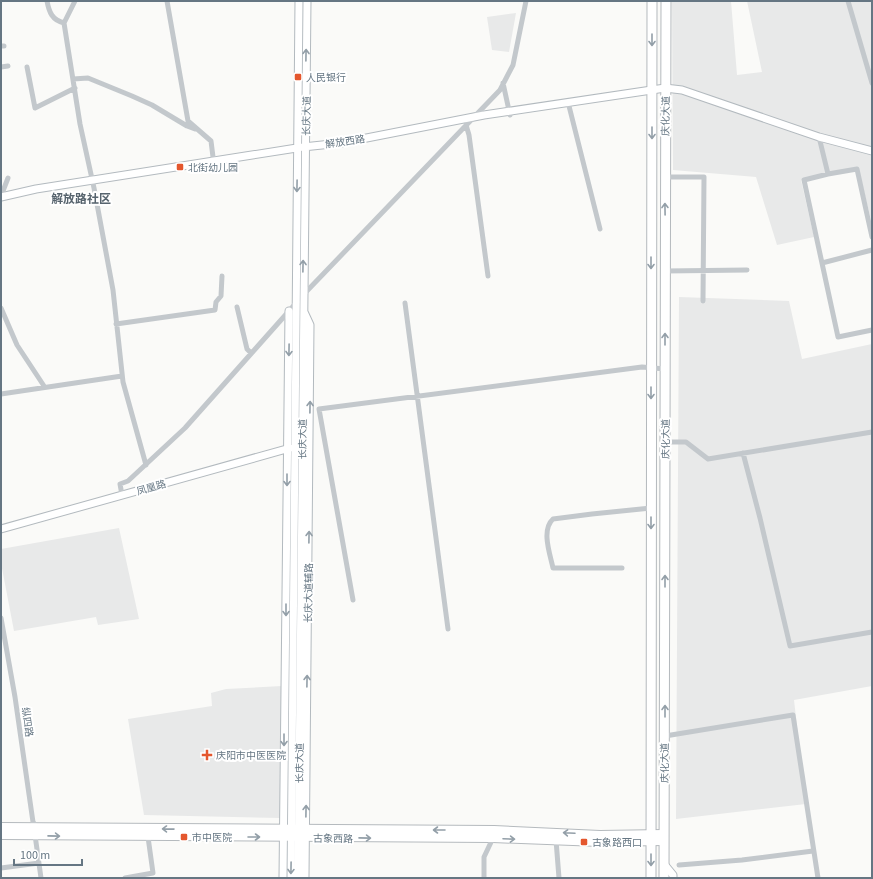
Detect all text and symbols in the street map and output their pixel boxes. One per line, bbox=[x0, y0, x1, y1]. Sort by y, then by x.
one-way arrow bbox=[648, 33, 656, 46]
one-way arrow bbox=[302, 49, 310, 62]
place label: 人民银行 bbox=[306, 71, 346, 85]
marker: 人民银行 bbox=[293, 72, 303, 82]
street label: 长庆大道 bbox=[300, 96, 314, 136]
street label: 庆化大道 bbox=[659, 96, 673, 136]
one-way arrow bbox=[648, 126, 656, 139]
street label: 解放西路 bbox=[324, 132, 366, 152]
place label: 北街幼儿园 bbox=[188, 161, 238, 175]
marker: 北街幼儿园 bbox=[175, 162, 185, 172]
one-way arrow bbox=[293, 179, 301, 192]
district label: 解放路社区 bbox=[51, 191, 111, 208]
one-way arrow bbox=[661, 203, 669, 216]
one-way arrow bbox=[647, 256, 655, 269]
one-way arrow bbox=[300, 260, 307, 273]
one-way arrow bbox=[661, 333, 669, 346]
one-way arrow bbox=[285, 343, 293, 356]
one-way arrow bbox=[647, 386, 655, 399]
one-way arrow bbox=[306, 401, 314, 414]
street label: 长庆大道 bbox=[296, 419, 310, 459]
street label: 庆化大道 bbox=[659, 419, 673, 459]
one-way arrow bbox=[283, 473, 291, 486]
street label: 凤凰路 bbox=[135, 477, 168, 499]
one-way arrow bbox=[647, 516, 655, 529]
one-way arrow bbox=[305, 531, 312, 544]
street label: 长庆大道辅路 bbox=[301, 563, 317, 623]
one-way arrow bbox=[661, 575, 669, 588]
one-way arrow bbox=[282, 603, 290, 616]
one-way arrow bbox=[303, 675, 311, 688]
one-way arrow bbox=[661, 705, 669, 718]
street label: 纵四路 bbox=[18, 706, 36, 738]
one-way arrow bbox=[280, 733, 288, 746]
street label: 长庆大道 bbox=[293, 743, 307, 783]
street label: 庆化大道 bbox=[658, 743, 672, 783]
marker: 庆阳市中医医院 bbox=[201, 749, 213, 761]
place label: 庆阳市中医医院 bbox=[216, 749, 286, 763]
one-way arrow bbox=[302, 805, 310, 818]
one-way arrow bbox=[162, 825, 175, 833]
one-way arrow bbox=[433, 826, 446, 834]
one-way arrow bbox=[563, 830, 576, 837]
place label: 市中医院 bbox=[192, 831, 232, 845]
one-way arrow bbox=[47, 832, 60, 840]
marker: 市中医院 bbox=[179, 832, 189, 842]
street label: 古象西路 bbox=[313, 832, 353, 846]
one-way arrow bbox=[247, 833, 260, 841]
one-way arrow bbox=[358, 834, 371, 842]
one-way arrow bbox=[502, 835, 515, 843]
place label: 古象路西口 bbox=[592, 836, 642, 850]
marker: 古象路西口 bbox=[579, 837, 589, 847]
scale bar bbox=[14, 841, 82, 867]
text: 100 m bbox=[20, 847, 50, 864]
one-way arrow bbox=[647, 853, 655, 866]
one-way arrow bbox=[287, 861, 295, 874]

